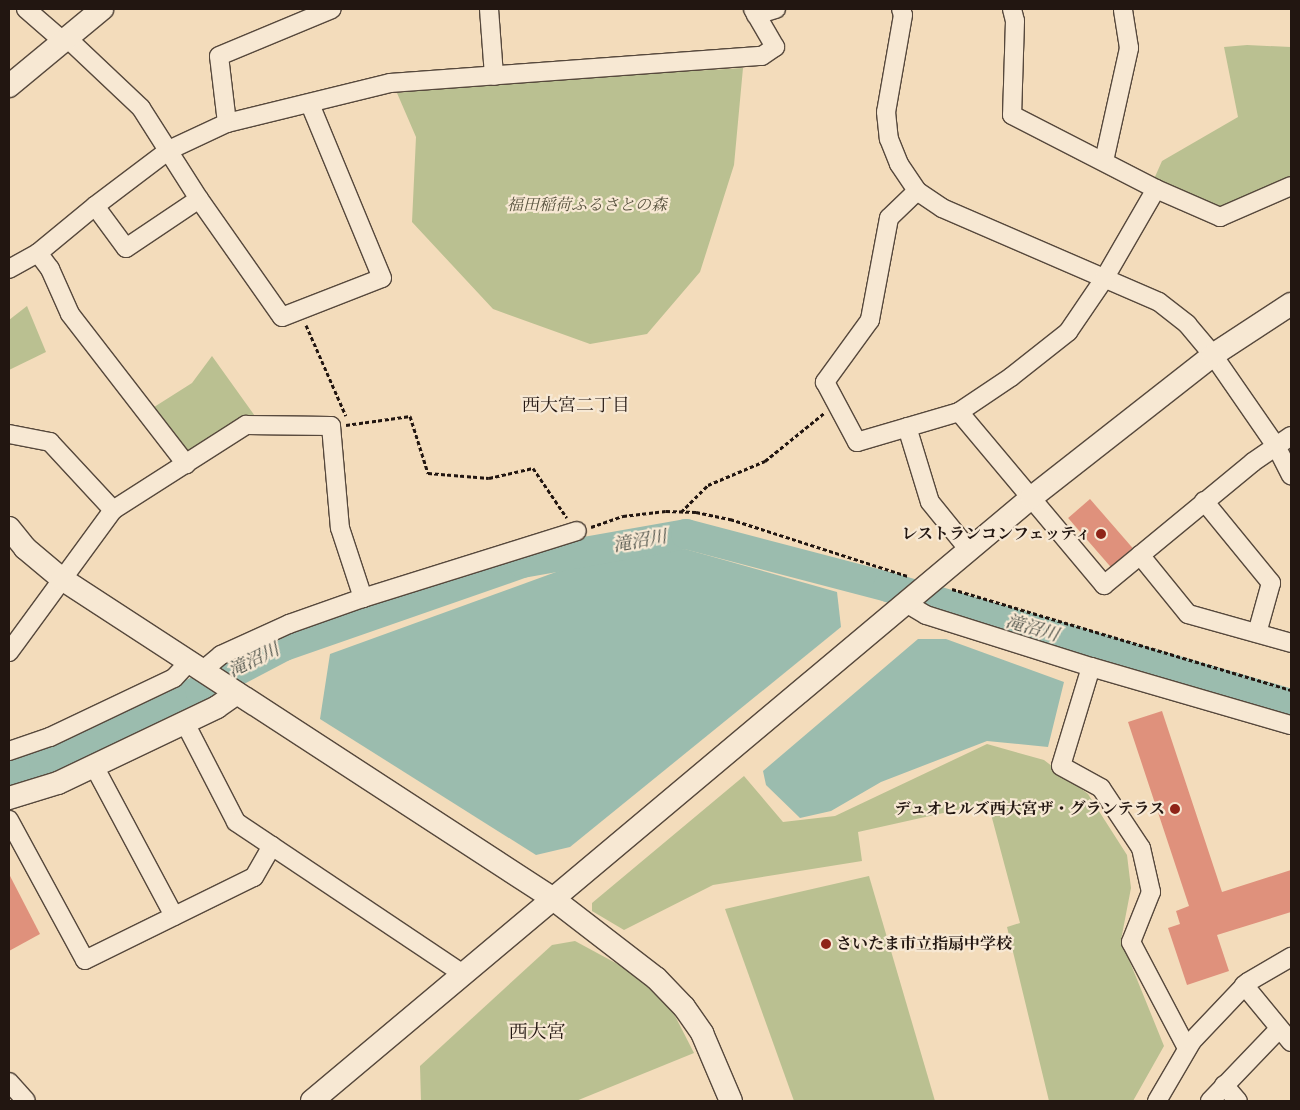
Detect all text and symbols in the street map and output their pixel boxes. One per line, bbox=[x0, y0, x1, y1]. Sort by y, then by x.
park label: 福田稲荷ふるさとの森 bbox=[507, 195, 667, 215]
district label: 西大宮二丁目 bbox=[522, 395, 630, 417]
place label: レストランコンフェッティ bbox=[899, 524, 1091, 544]
water label: 滝沼川 bbox=[612, 527, 668, 557]
marker: レストランコンフェッティ bbox=[1095, 528, 1107, 540]
water label: 滝沼川 bbox=[1003, 611, 1061, 647]
water label: 滝沼川 bbox=[225, 639, 283, 683]
place label: デュオヒルズ西大宮ザ・グランテラス bbox=[893, 799, 1165, 819]
marker: デュオヒルズ西大宮ザ・グランテラス bbox=[1169, 803, 1181, 815]
place label: さいたま市立指扇中学校 bbox=[836, 934, 1012, 954]
marker: さいたま市立指扇中学校 bbox=[820, 938, 832, 950]
district label: 西大宮 bbox=[509, 1022, 565, 1044]

